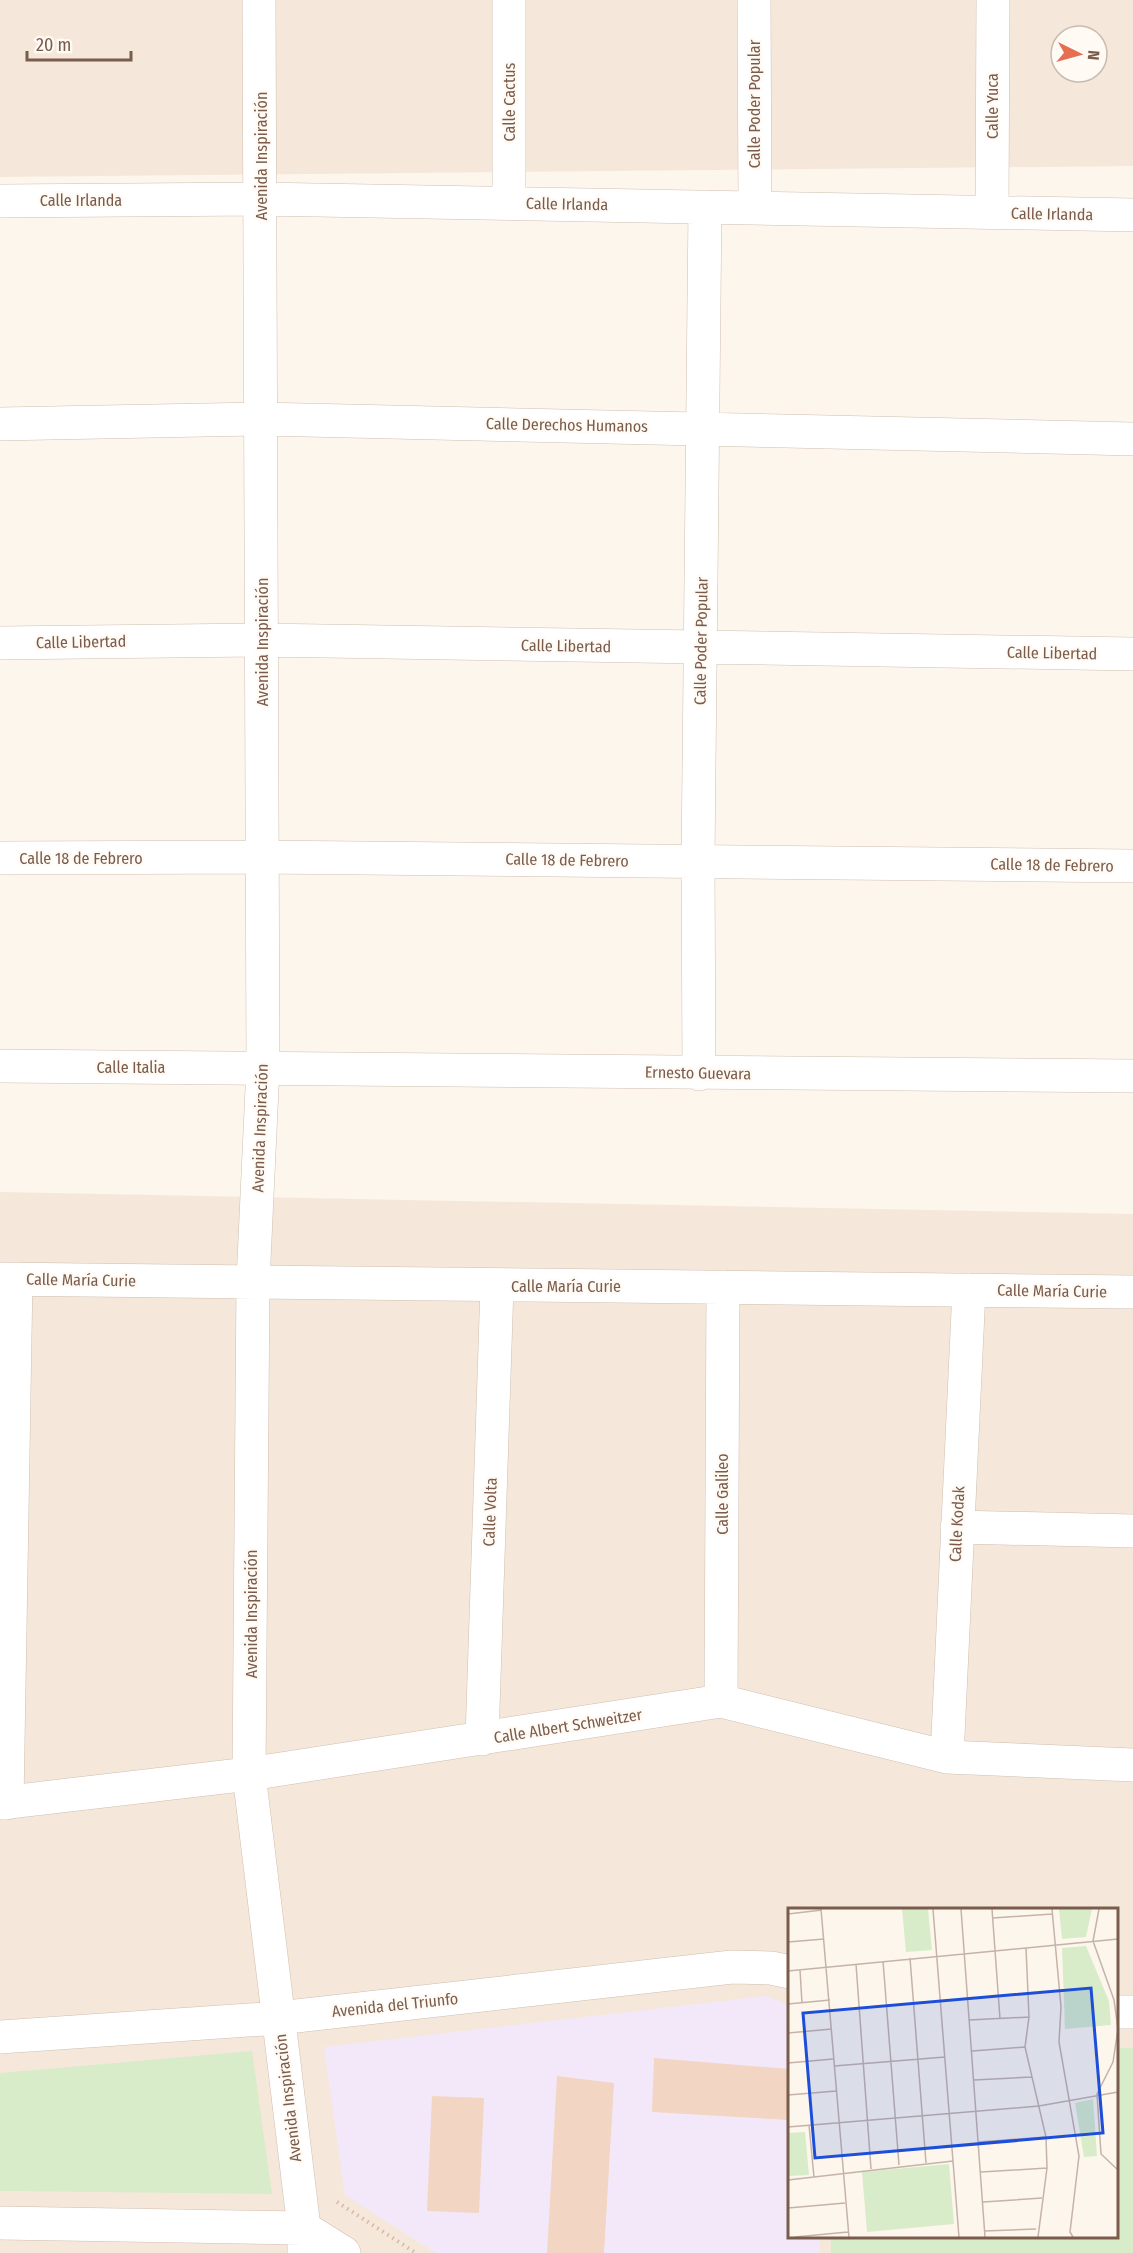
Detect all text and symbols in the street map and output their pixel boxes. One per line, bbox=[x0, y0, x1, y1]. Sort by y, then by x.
scale bar bbox=[27, 24, 130, 62]
north arrow bbox=[1049, 24, 1109, 84]
text: 20 m bbox=[36, 34, 71, 56]
street label: Calle Poder Popular bbox=[745, 39, 764, 168]
text: N bbox=[1084, 50, 1103, 61]
street label: Calle Cactus bbox=[500, 62, 519, 141]
street label: Calle Yuca bbox=[983, 73, 1002, 139]
street label: Avenida Inspiración bbox=[252, 92, 271, 220]
street label: Calle Irlanda bbox=[40, 191, 122, 210]
street label: Calle Irlanda bbox=[526, 194, 608, 214]
street label: Calle Irlanda bbox=[1011, 204, 1093, 224]
street label: Calle Derechos Humanos bbox=[486, 414, 648, 436]
street label: Calle Poder Popular bbox=[690, 576, 712, 705]
street label: Avenida Inspiración bbox=[253, 578, 272, 706]
street label: Calle Libertad bbox=[36, 632, 126, 652]
street label: Calle Libertad bbox=[521, 636, 611, 656]
street label: Calle Libertad bbox=[1007, 643, 1097, 663]
street label: Calle 18 de Febrero bbox=[19, 849, 143, 868]
street label: Calle 18 de Febrero bbox=[505, 849, 629, 871]
street label: Calle 18 de Febrero bbox=[990, 854, 1114, 876]
street label: Calle Italia bbox=[97, 1058, 166, 1077]
street label: Avenida Inspiración bbox=[248, 1063, 272, 1193]
street label: Ernesto Guevara bbox=[645, 1063, 751, 1083]
street label: Calle María Curie bbox=[26, 1270, 136, 1290]
street label: Calle María Curie bbox=[511, 1277, 621, 1296]
street label: Calle María Curie bbox=[997, 1281, 1107, 1301]
street label: Calle Galileo bbox=[713, 1453, 732, 1535]
street label: Calle Volta bbox=[479, 1477, 501, 1547]
street label: Calle Kodak bbox=[946, 1485, 969, 1563]
street label: Avenida Inspiración bbox=[242, 1550, 261, 1678]
street label: Calle Albert Schweitzer bbox=[492, 1705, 644, 1747]
inset map bbox=[788, 1908, 1118, 2238]
street label: Avenida del Triunfo bbox=[331, 1989, 459, 2021]
street label: Avenida Inspiración bbox=[271, 2033, 305, 2163]

